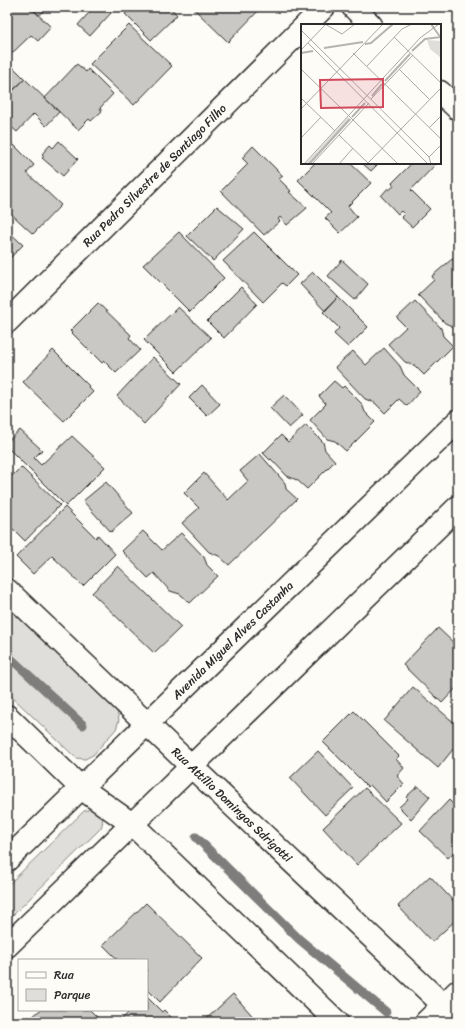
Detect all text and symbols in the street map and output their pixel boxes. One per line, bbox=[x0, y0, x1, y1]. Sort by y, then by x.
inset map bbox=[301, 24, 441, 164]
street label: Rua Pedro Silvestre de Santiago Filho bbox=[77, 98, 232, 252]
street label: Avenida Miguel Alves Castanha bbox=[166, 576, 299, 706]
street label: Rua Attílio Domingos Sdrigotti bbox=[166, 742, 298, 868]
legend bbox=[18, 959, 148, 1011]
text: Rua bbox=[54, 964, 75, 986]
text: Parque bbox=[54, 984, 91, 1006]

